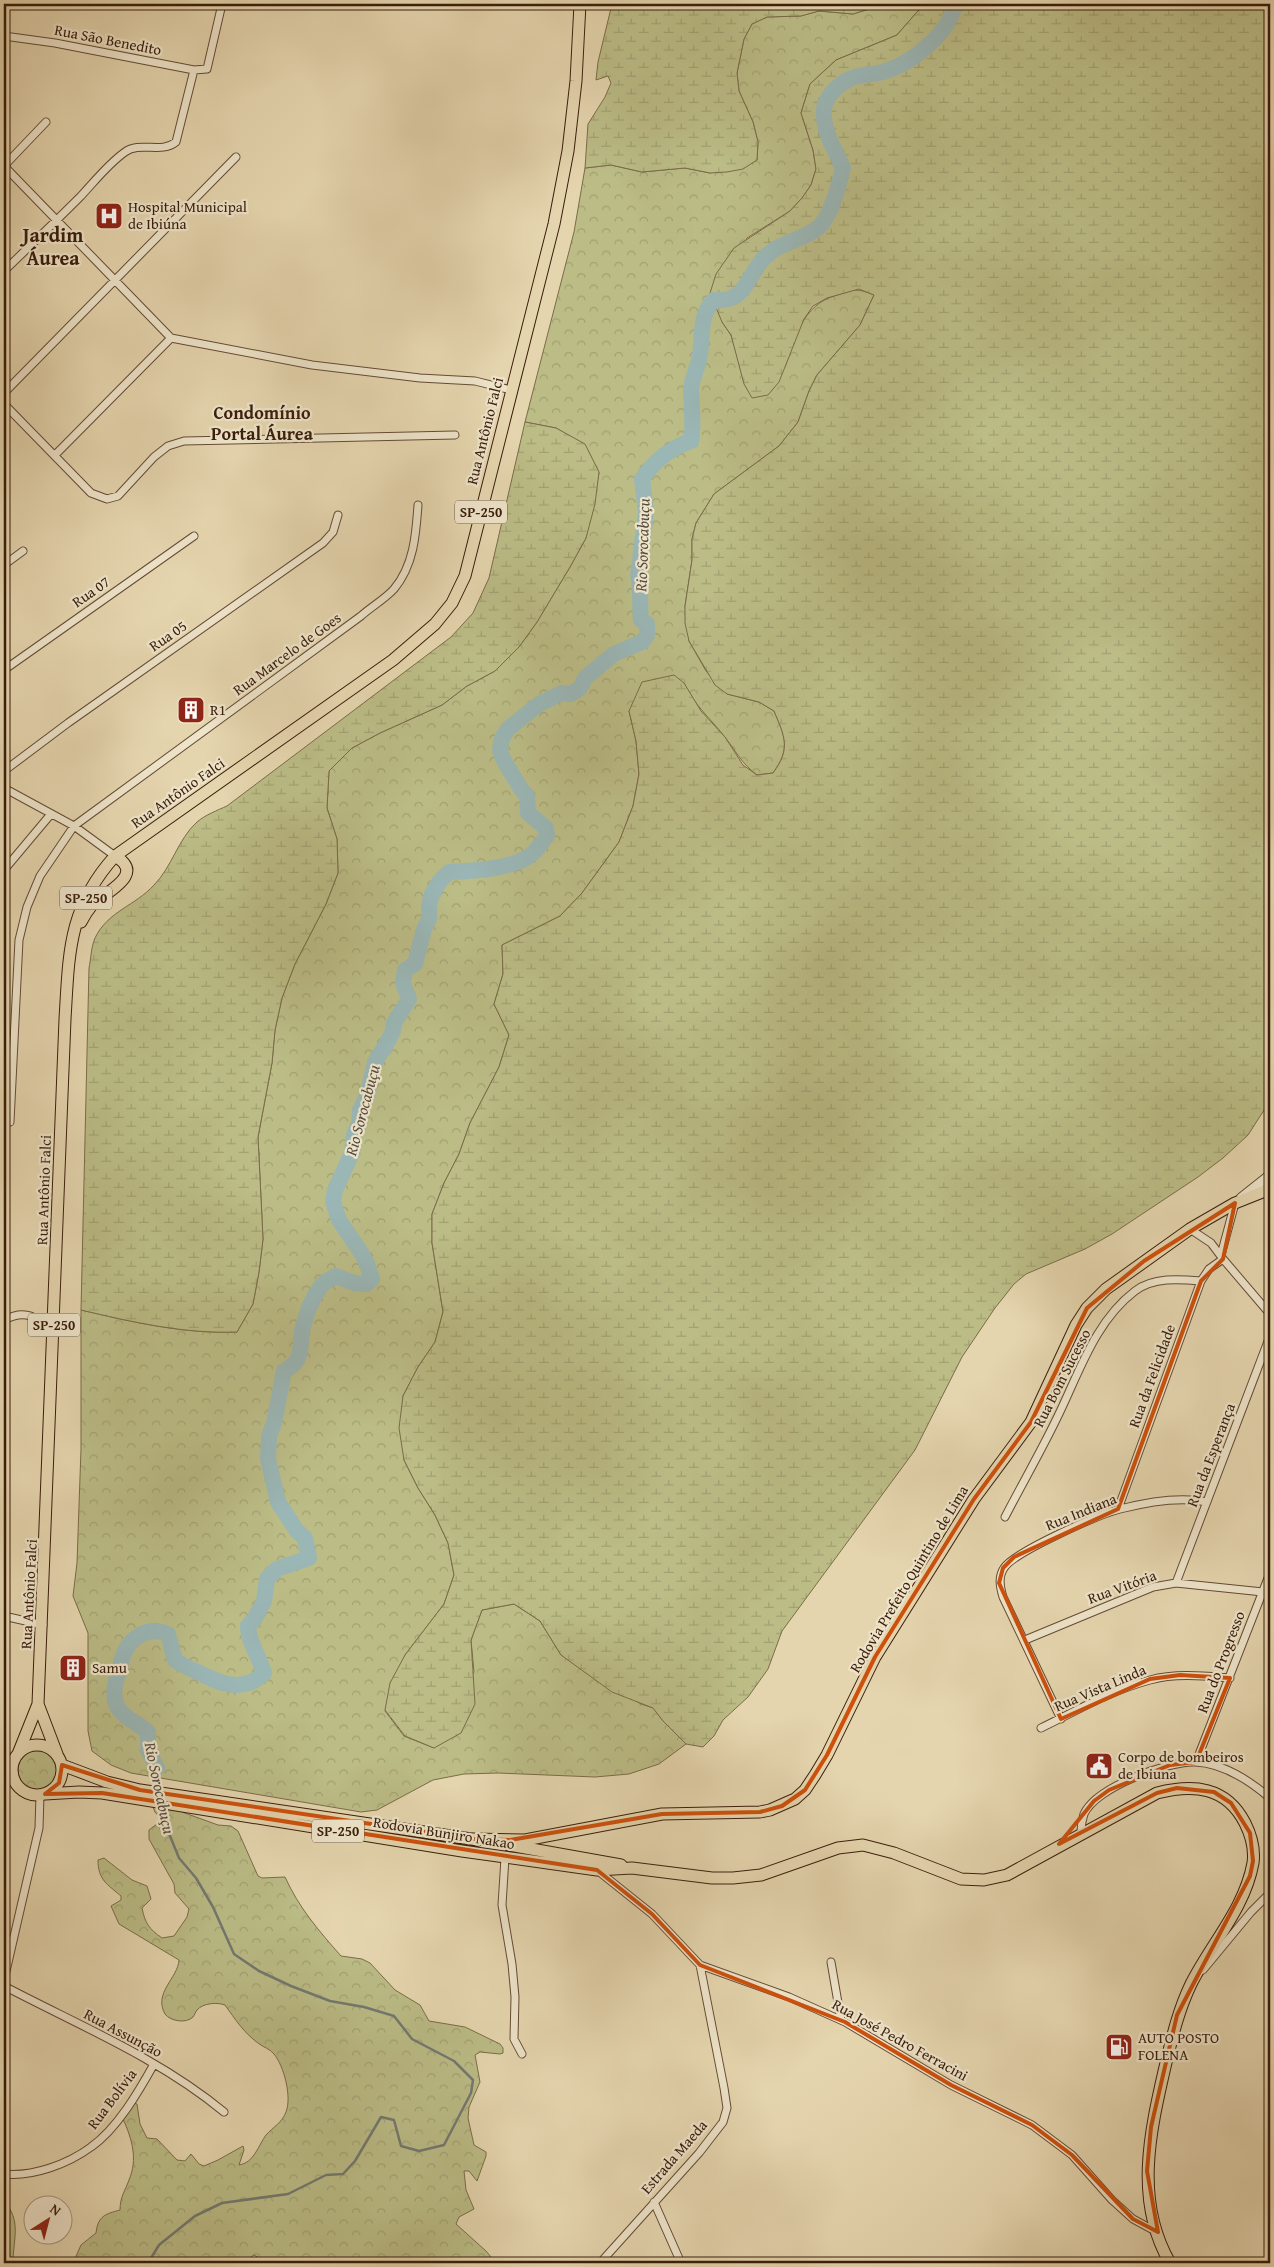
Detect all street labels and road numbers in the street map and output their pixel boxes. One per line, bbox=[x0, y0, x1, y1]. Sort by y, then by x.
street label: Rua São Benedito bbox=[53, 19, 164, 60]
street label: Rua Antônio Falci bbox=[461, 375, 508, 487]
road number: SP-250 bbox=[455, 501, 507, 524]
street label: Rua 07 bbox=[68, 571, 114, 612]
street label: Rua Marcelo de Goes bbox=[228, 607, 345, 700]
street label: Rua 05 bbox=[145, 615, 191, 656]
street label: Rua Antônio Falci bbox=[127, 752, 229, 833]
road number: SP-250 bbox=[60, 886, 112, 910]
street label: Rua Antônio Falci bbox=[31, 1135, 56, 1245]
road number: SP-250 bbox=[28, 1314, 80, 1336]
street label: Rua da Felicidade bbox=[1123, 1321, 1180, 1431]
street label: Rua Bom Sucesso bbox=[1028, 1325, 1095, 1430]
street label: Rua da Esperança bbox=[1181, 1400, 1240, 1510]
street label: Rodovia Prefeito Quintino de Lima bbox=[844, 1481, 973, 1676]
street label: Rua Indiana bbox=[1042, 1488, 1120, 1535]
street label: Rua Antônio Falci bbox=[15, 1538, 42, 1650]
street label: Rua Vitória bbox=[1085, 1564, 1159, 1609]
street label: Rua do Progresso bbox=[1191, 1607, 1250, 1716]
street label: Rua Vista Linda bbox=[1051, 1659, 1149, 1716]
street label: Rodovia Bunjiro Nakao bbox=[372, 1811, 517, 1854]
road number: SP-250 bbox=[312, 1820, 364, 1842]
street label: Rua José Pedro Ferracini bbox=[828, 1993, 972, 2086]
street label: Rua Assunção bbox=[80, 2003, 166, 2062]
street label: Rua Bolívia bbox=[82, 2064, 141, 2133]
street label: Estrada Maeda bbox=[636, 2115, 712, 2198]

